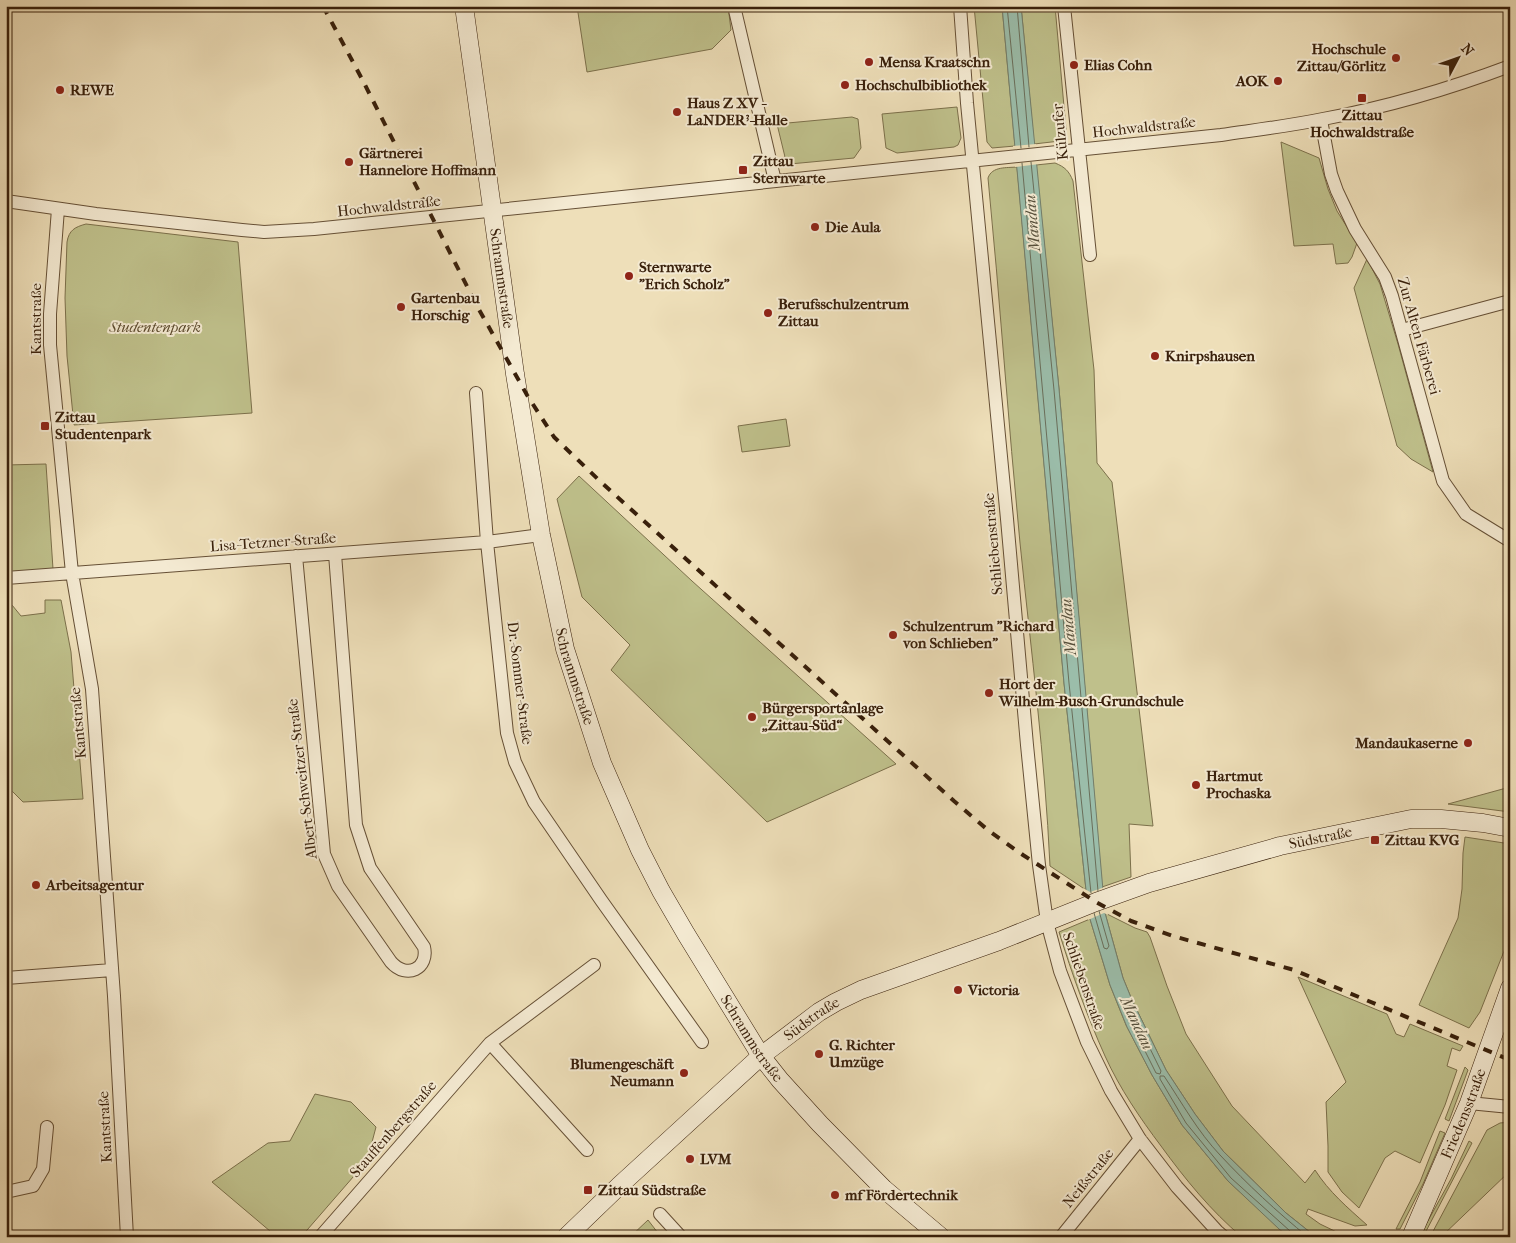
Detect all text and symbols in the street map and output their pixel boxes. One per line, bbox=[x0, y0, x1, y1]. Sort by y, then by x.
north arrow bbox=[1434, 32, 1484, 82]
place label: Hochschule Zittau/Görlitz bbox=[1297, 40, 1387, 75]
text: N bbox=[1458, 40, 1478, 60]
marker: Hochschule Zittau/Görlitz bbox=[1390, 52, 1402, 64]
place label: Mensa Kraatschn bbox=[878, 53, 990, 71]
marker: Mensa Kraatschn bbox=[863, 56, 875, 68]
place label: Elias Cohn bbox=[1084, 56, 1152, 74]
marker: Elias Cohn bbox=[1068, 59, 1080, 71]
place label: AOK bbox=[1235, 72, 1269, 90]
marker: AOK bbox=[1272, 75, 1284, 87]
place label: Hochschulbibliothek bbox=[855, 76, 988, 94]
marker: Hochschulbibliothek bbox=[839, 79, 851, 91]
place label: REWE bbox=[70, 81, 115, 99]
marker: REWE bbox=[54, 84, 66, 96]
marker: Zittau Hochwaldstraße bbox=[1356, 92, 1368, 104]
place label: Haus Z XV - LaNDER³-Halle bbox=[687, 94, 788, 129]
street label: Külzufer bbox=[1048, 102, 1072, 161]
marker: Haus Z XV - LaNDER³-Halle bbox=[671, 106, 683, 118]
place label: Zittau Hochwaldstraße bbox=[1310, 106, 1415, 141]
street label: Hochwaldstraße bbox=[1091, 113, 1197, 141]
place label: Gärtnerei Hannelore Hoffmann bbox=[359, 144, 496, 179]
place label: Zittau Sternwarte bbox=[753, 152, 826, 187]
marker: Gärtnerei Hannelore Hoffmann bbox=[343, 156, 355, 168]
marker: Zittau Sternwarte bbox=[737, 164, 749, 176]
street label: Hochwaldstraße bbox=[336, 192, 442, 220]
water label: Mandau bbox=[1020, 194, 1044, 253]
place label: Die Aula bbox=[825, 218, 882, 236]
marker: Die Aula bbox=[809, 221, 821, 233]
street label: Schrammstraße bbox=[486, 227, 518, 330]
place label: Sternwarte "Erich Scholz" bbox=[639, 258, 730, 293]
marker: Sternwarte "Erich Scholz" bbox=[623, 270, 635, 282]
street label: Zur Alten Färberei bbox=[1394, 275, 1445, 397]
street label: Kantstraße bbox=[27, 283, 45, 355]
place label: Gartenbau Horschig bbox=[411, 289, 480, 324]
place label: Berufsschulzentrum Zittau bbox=[778, 295, 909, 330]
marker: Gartenbau Horschig bbox=[395, 301, 407, 313]
marker: Berufsschulzentrum Zittau bbox=[762, 307, 774, 319]
park label: Studentenpark bbox=[108, 318, 201, 336]
place label: Knirpshausen bbox=[1165, 347, 1255, 365]
marker: Knirpshausen bbox=[1149, 350, 1161, 362]
place label: Zittau Studentenpark bbox=[55, 408, 153, 443]
marker: Zittau Studentenpark bbox=[39, 420, 51, 432]
street label: Schliebenstraße bbox=[980, 492, 1006, 596]
street label: Lisa-Tetzner-Straße bbox=[209, 529, 337, 555]
water label: Mandau bbox=[1056, 598, 1080, 657]
place label: Schulzentrum "Richard von Schlieben" bbox=[902, 617, 1055, 652]
street label: Dr.-Sommer-Straße bbox=[504, 620, 537, 746]
street label: Schrammstraße bbox=[552, 626, 598, 728]
marker: Schulzentrum "Richard von Schlieben" bbox=[887, 629, 899, 641]
place label: Hort der Wilhelm-Busch-Grundschule bbox=[998, 675, 1184, 710]
street label: Kantstraße bbox=[66, 686, 90, 760]
marker: Hort der Wilhelm-Busch-Grundschule bbox=[983, 687, 995, 699]
street label: Albert-Schweitzer-Straße bbox=[283, 697, 321, 861]
place label: Bürgersportanlage „Zittau-Süd“ bbox=[761, 699, 884, 734]
marker: Bürgersportanlage „Zittau-Süd“ bbox=[746, 711, 758, 723]
place label: Mandaukaserne bbox=[1354, 734, 1459, 752]
marker: Mandaukaserne bbox=[1462, 737, 1474, 749]
place label: Hartmut Prochaska bbox=[1206, 767, 1272, 802]
marker: Hartmut Prochaska bbox=[1190, 779, 1202, 791]
street label: Südstraße bbox=[1287, 822, 1354, 853]
place label: Zittau KVG bbox=[1385, 831, 1460, 849]
marker: Zittau KVG bbox=[1369, 834, 1381, 846]
place label: Arbeitsagentur bbox=[45, 876, 144, 894]
marker: Arbeitsagentur bbox=[30, 879, 42, 891]
street label: Schliebenstraße bbox=[1059, 930, 1109, 1033]
place label: Victoria bbox=[967, 981, 1020, 999]
marker: Victoria bbox=[952, 984, 964, 996]
street label: Schrammstraße bbox=[716, 991, 787, 1086]
water label: Mandau bbox=[1116, 992, 1158, 1053]
street label: Südstraße bbox=[780, 993, 843, 1045]
place label: G. Richter Umzüge bbox=[828, 1036, 896, 1071]
marker: G. Richter Umzüge bbox=[813, 1048, 825, 1060]
place label: Blumengeschäft Neumann bbox=[570, 1055, 675, 1090]
street label: Friedensstraße bbox=[1437, 1066, 1490, 1162]
marker: Blumengeschäft Neumann bbox=[678, 1067, 690, 1079]
street label: Stauffenbergstraße bbox=[346, 1076, 440, 1181]
street label: Kantstraße bbox=[94, 1090, 116, 1163]
street label: Neißstraße bbox=[1059, 1144, 1118, 1211]
place label: LVM bbox=[700, 1150, 732, 1168]
marker: LVM bbox=[684, 1153, 696, 1165]
place label: Zittau Südstraße bbox=[598, 1181, 707, 1199]
marker: Zittau Südstraße bbox=[582, 1184, 594, 1196]
place label: mf Fördertechnik bbox=[844, 1186, 959, 1204]
marker: mf Fördertechnik bbox=[829, 1189, 841, 1201]

